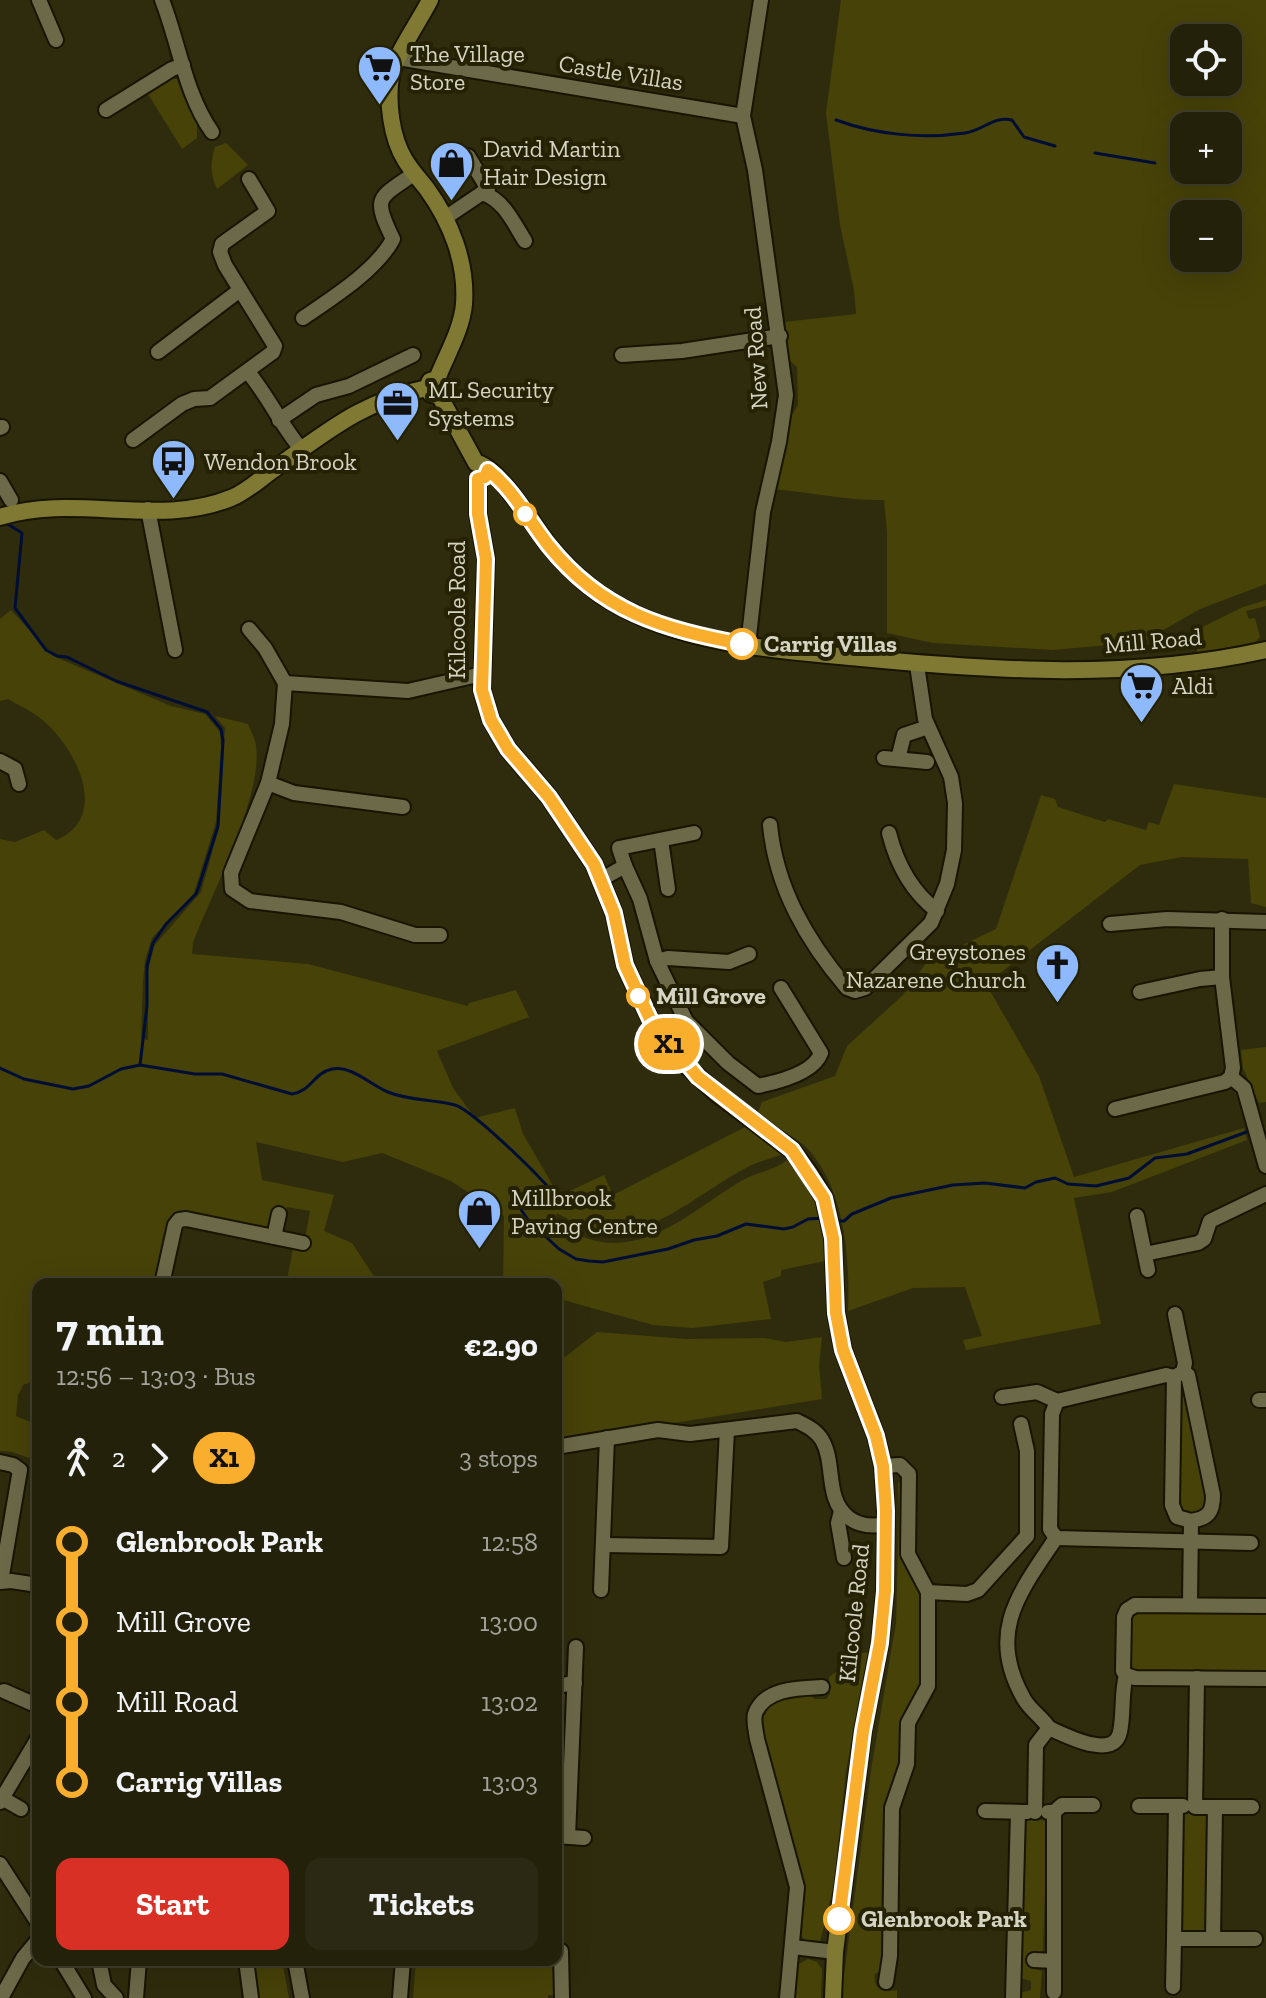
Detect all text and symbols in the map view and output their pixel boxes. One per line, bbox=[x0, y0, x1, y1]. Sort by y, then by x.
map controls bbox=[1170, 24, 1242, 272]
button: locate bbox=[1170, 24, 1242, 96]
place label: The Village Store bbox=[410, 39, 525, 96]
supermarket icon: The Village Store bbox=[355, 44, 403, 107]
street label: Castle Villas bbox=[557, 48, 685, 97]
button: + bbox=[1170, 112, 1242, 184]
place label: David Martin Hair Design bbox=[483, 134, 621, 191]
shop icon: David Martin Hair Design bbox=[428, 139, 476, 202]
button: − bbox=[1170, 200, 1242, 272]
street label: New Road bbox=[737, 306, 774, 410]
place label: ML Security Systems bbox=[428, 375, 554, 432]
office icon: ML Security Systems bbox=[373, 380, 421, 443]
bus stop icon: Wendon Brook bbox=[149, 438, 197, 501]
place label: Wendon Brook bbox=[204, 447, 357, 476]
unlabelled marker bbox=[514, 503, 536, 525]
street label: Kilcoole Road bbox=[442, 541, 471, 679]
street label: Mill Road bbox=[1103, 622, 1203, 659]
marker: Carrig Villas bbox=[727, 629, 757, 659]
place label: Carrig Villas bbox=[764, 629, 897, 658]
supermarket icon: Aldi bbox=[1117, 662, 1165, 725]
place label: Aldi bbox=[1172, 671, 1214, 700]
place label: Greystones Nazarene Church bbox=[846, 937, 1027, 994]
church icon: Greystones Nazarene Church bbox=[1033, 942, 1081, 1005]
place label: Mill Grove bbox=[656, 981, 766, 1010]
marker: Mill Grove bbox=[627, 985, 649, 1007]
line badge: X1 bbox=[633, 1018, 705, 1070]
text: X1 bbox=[654, 1027, 684, 1060]
place label: Millbrook Paving Centre bbox=[511, 1183, 658, 1240]
shop icon: Millbrook Paving Centre bbox=[456, 1188, 504, 1251]
text: 7 min bbox=[56, 1303, 164, 1356]
text: €2.90 bbox=[464, 1328, 538, 1364]
text: 12:56 – 13:03 · Bus bbox=[56, 1360, 256, 1392]
icon: walk bbox=[56, 1436, 100, 1480]
icon: forward bbox=[137, 1436, 181, 1480]
text: X1 bbox=[209, 1441, 239, 1474]
text: 2 bbox=[112, 1442, 125, 1474]
text: 3 stops bbox=[459, 1442, 538, 1474]
text: Glenbrook Park bbox=[116, 1524, 323, 1560]
text: 12:58 bbox=[481, 1526, 538, 1558]
street label: Kilcoole Road bbox=[832, 1542, 875, 1684]
text: Mill Grove bbox=[116, 1604, 251, 1640]
text: 13:00 bbox=[479, 1606, 538, 1638]
text: Mill Road bbox=[116, 1684, 238, 1720]
text: 13:02 bbox=[481, 1686, 538, 1718]
text: Carrig Villas bbox=[116, 1764, 282, 1800]
text: 13:03 bbox=[482, 1766, 538, 1798]
button: Start bbox=[56, 1858, 289, 1950]
button: Tickets bbox=[305, 1858, 538, 1950]
marker: Glenbrook Park bbox=[824, 1904, 854, 1934]
place label: Glenbrook Park bbox=[861, 1904, 1027, 1933]

